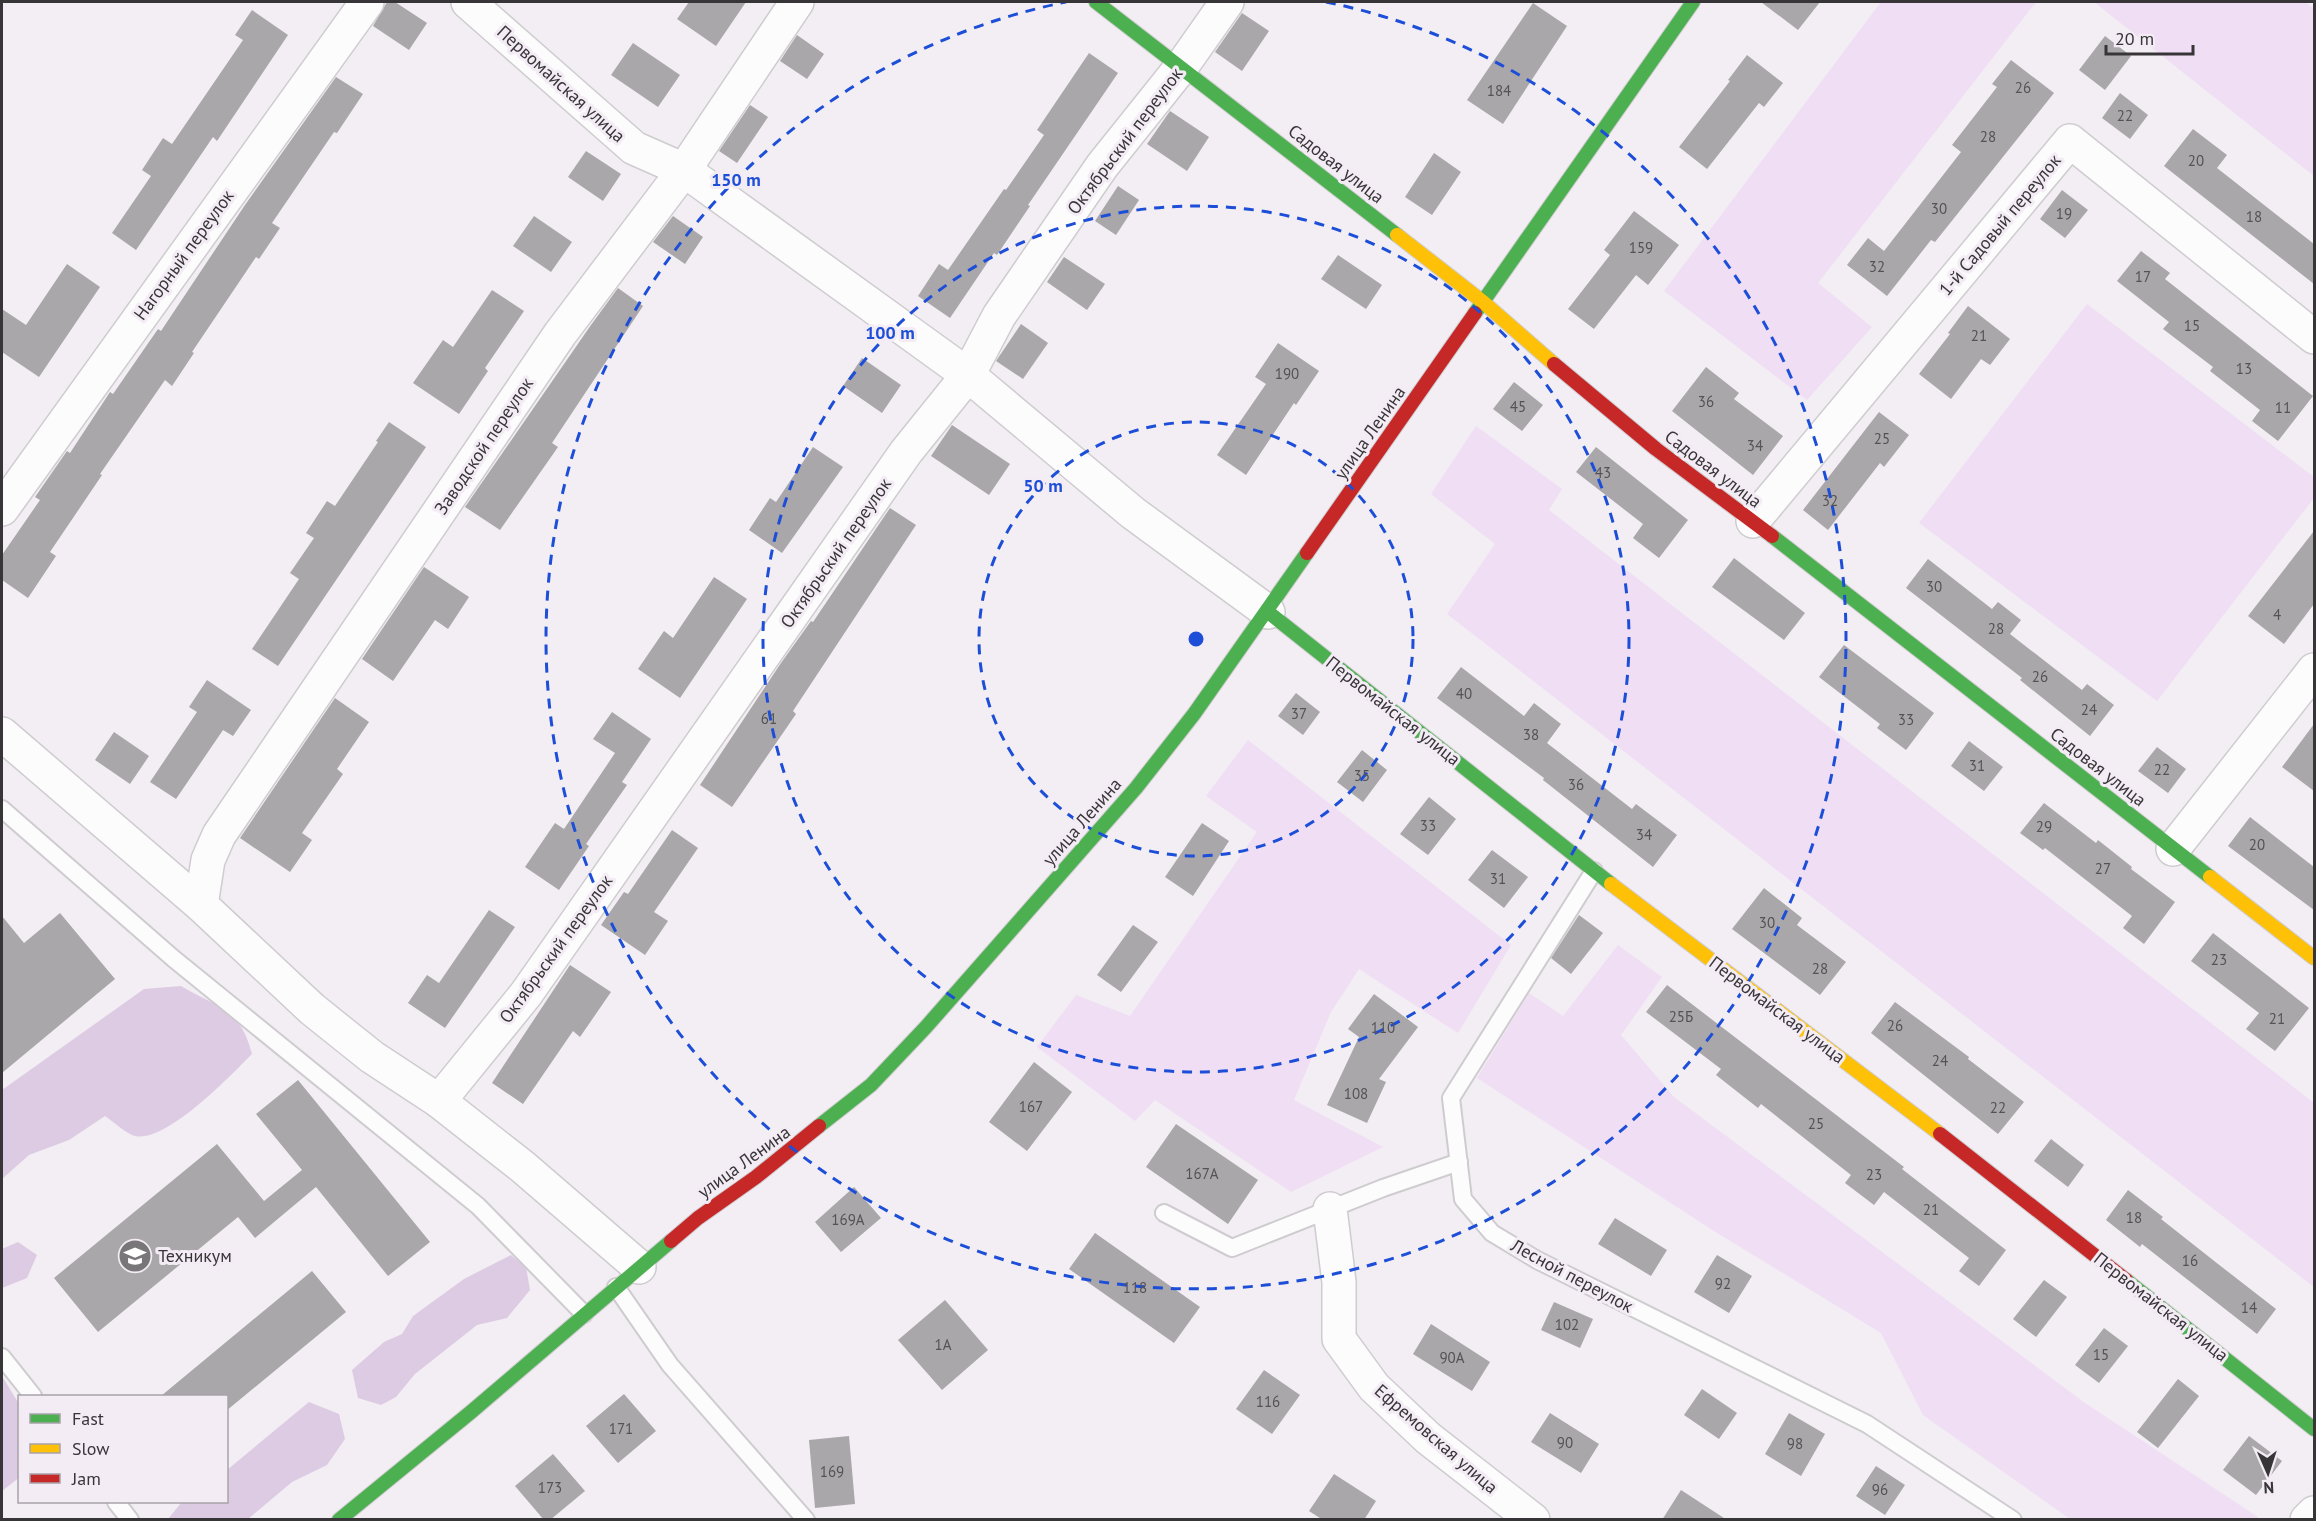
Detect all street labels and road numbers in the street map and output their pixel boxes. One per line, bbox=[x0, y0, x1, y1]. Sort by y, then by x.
street label: Первомайская улица bbox=[492, 20, 630, 147]
street label: Октябрьский переулок bbox=[1062, 62, 1188, 219]
street label: Садовая улица bbox=[1284, 119, 1389, 208]
street label: 1-й Садовый переулок bbox=[1934, 149, 2066, 300]
street label: Нагорный переулок bbox=[129, 185, 239, 324]
street label: Заводской переулок bbox=[429, 372, 538, 519]
street label: улица Ленина bbox=[1329, 381, 1410, 484]
street label: Садовая улица bbox=[1660, 425, 1766, 513]
street label: Октябрьский переулок bbox=[775, 473, 896, 632]
street label: Первомайская улица bbox=[1321, 651, 1465, 770]
street label: Садовая улица bbox=[2046, 722, 2151, 811]
street label: улица Ленина bbox=[1037, 773, 1126, 870]
street label: Октябрьский переулок bbox=[494, 870, 617, 1028]
street label: Первомайская улица bbox=[1705, 951, 1850, 1068]
street label: улица Ленина bbox=[693, 1120, 795, 1203]
street label: Лесной переулок bbox=[1506, 1233, 1638, 1318]
street label: Первомайская улица bbox=[2089, 1247, 2233, 1366]
street label: Ефремовская улица bbox=[1370, 1379, 1503, 1498]

